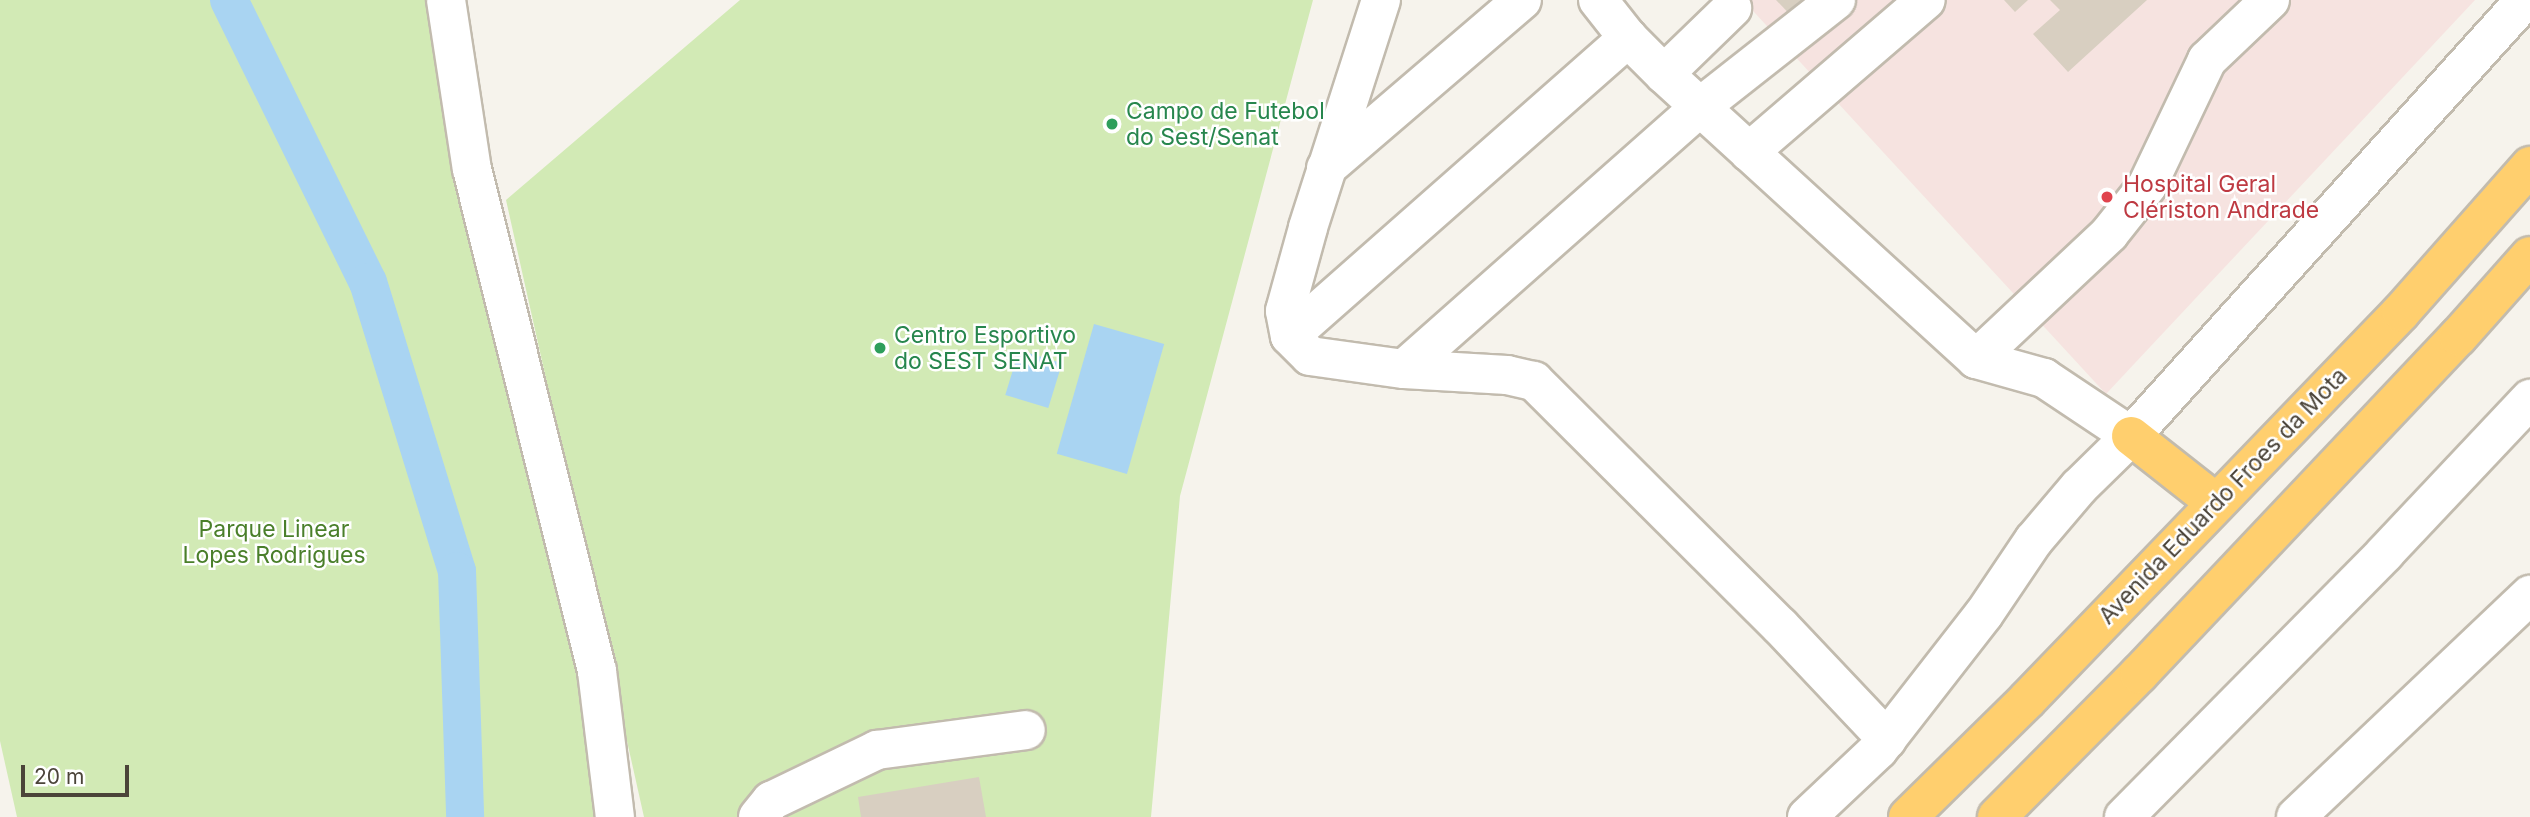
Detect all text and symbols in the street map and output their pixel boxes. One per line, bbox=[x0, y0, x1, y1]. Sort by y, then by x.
place label: Campo de Futebol do Sest/Senat bbox=[1126, 97, 1325, 151]
marker: Campo de Futebol do Sest/Senat bbox=[1104, 116, 1120, 132]
place label: Hospital Geral Clériston Andrade bbox=[2123, 170, 2319, 224]
marker: Hospital Geral Clériston Andrade bbox=[2097, 187, 2117, 207]
place label: Centro Esportivo do SEST SENAT bbox=[894, 321, 1076, 375]
marker: Centro Esportivo do SEST SENAT bbox=[872, 340, 888, 356]
street label: Avenida Eduardo Froes da Mota bbox=[2093, 362, 2353, 630]
park label: Parque Linear Lopes Rodrigues bbox=[182, 515, 366, 569]
scale bar bbox=[24, 750, 133, 794]
text: 20 m bbox=[34, 764, 84, 789]

